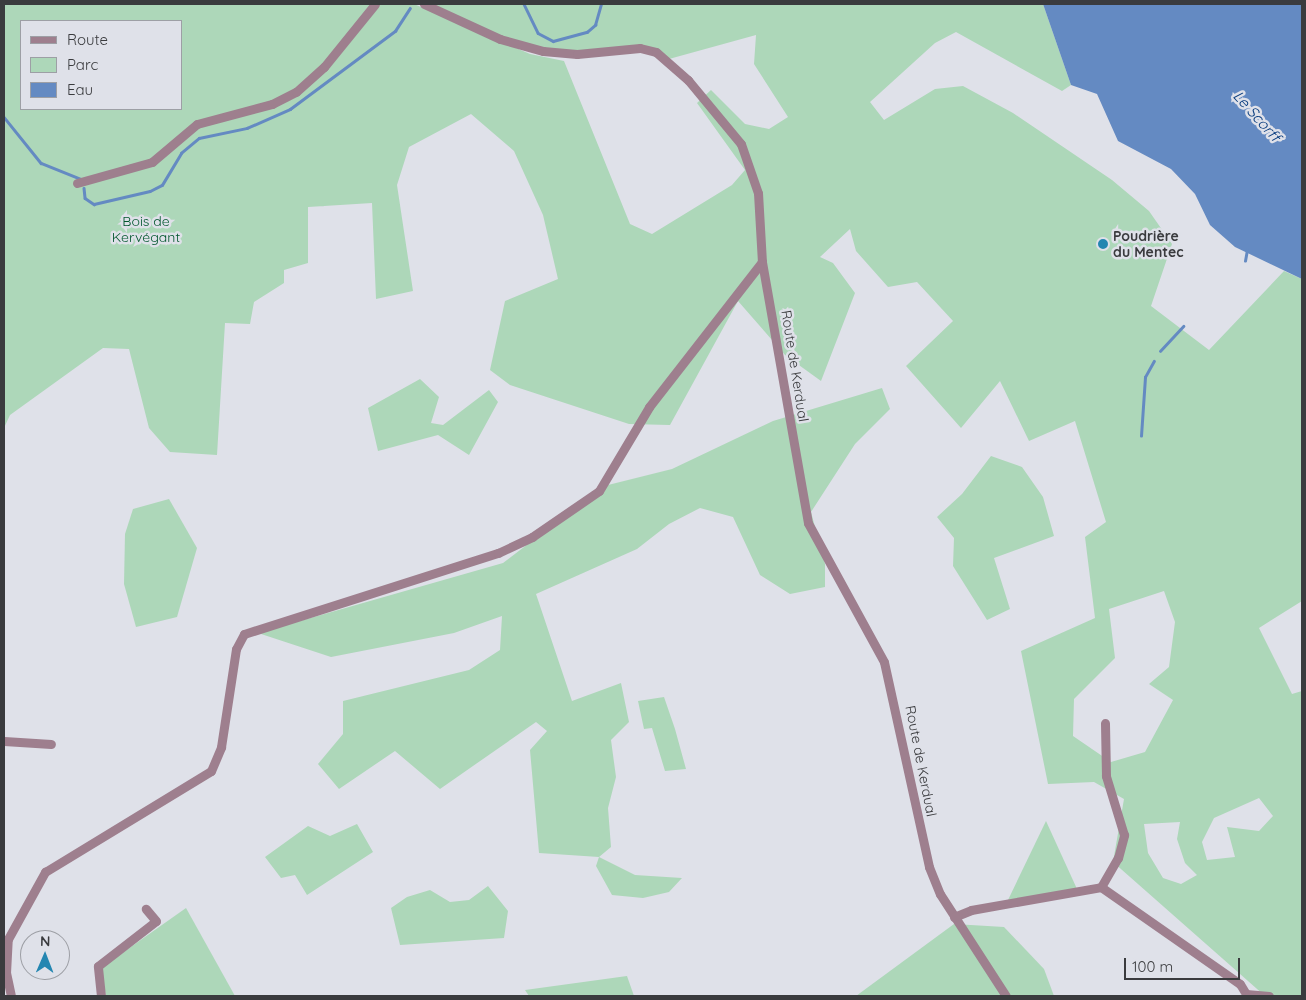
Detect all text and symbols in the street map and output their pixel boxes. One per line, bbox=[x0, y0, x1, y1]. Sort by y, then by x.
legend bbox=[20, 20, 182, 110]
text: Route bbox=[67, 30, 108, 49]
text: Parc bbox=[67, 55, 98, 74]
text: Eau bbox=[67, 80, 93, 99]
water label: Le Scorff bbox=[1229, 87, 1285, 145]
park label: Bois de Kervégant bbox=[112, 213, 180, 246]
place label: Poudrière du Mentec bbox=[1113, 228, 1183, 260]
marker: Poudrière du Mentec bbox=[1097, 238, 1109, 250]
street label: Route de Kerdual bbox=[778, 309, 812, 423]
street label: Route de Kerdual bbox=[902, 704, 940, 818]
north arrow bbox=[20, 930, 70, 980]
text: N bbox=[40, 932, 51, 950]
scale bar bbox=[1126, 948, 1242, 980]
text: 100 m bbox=[1132, 957, 1173, 976]

